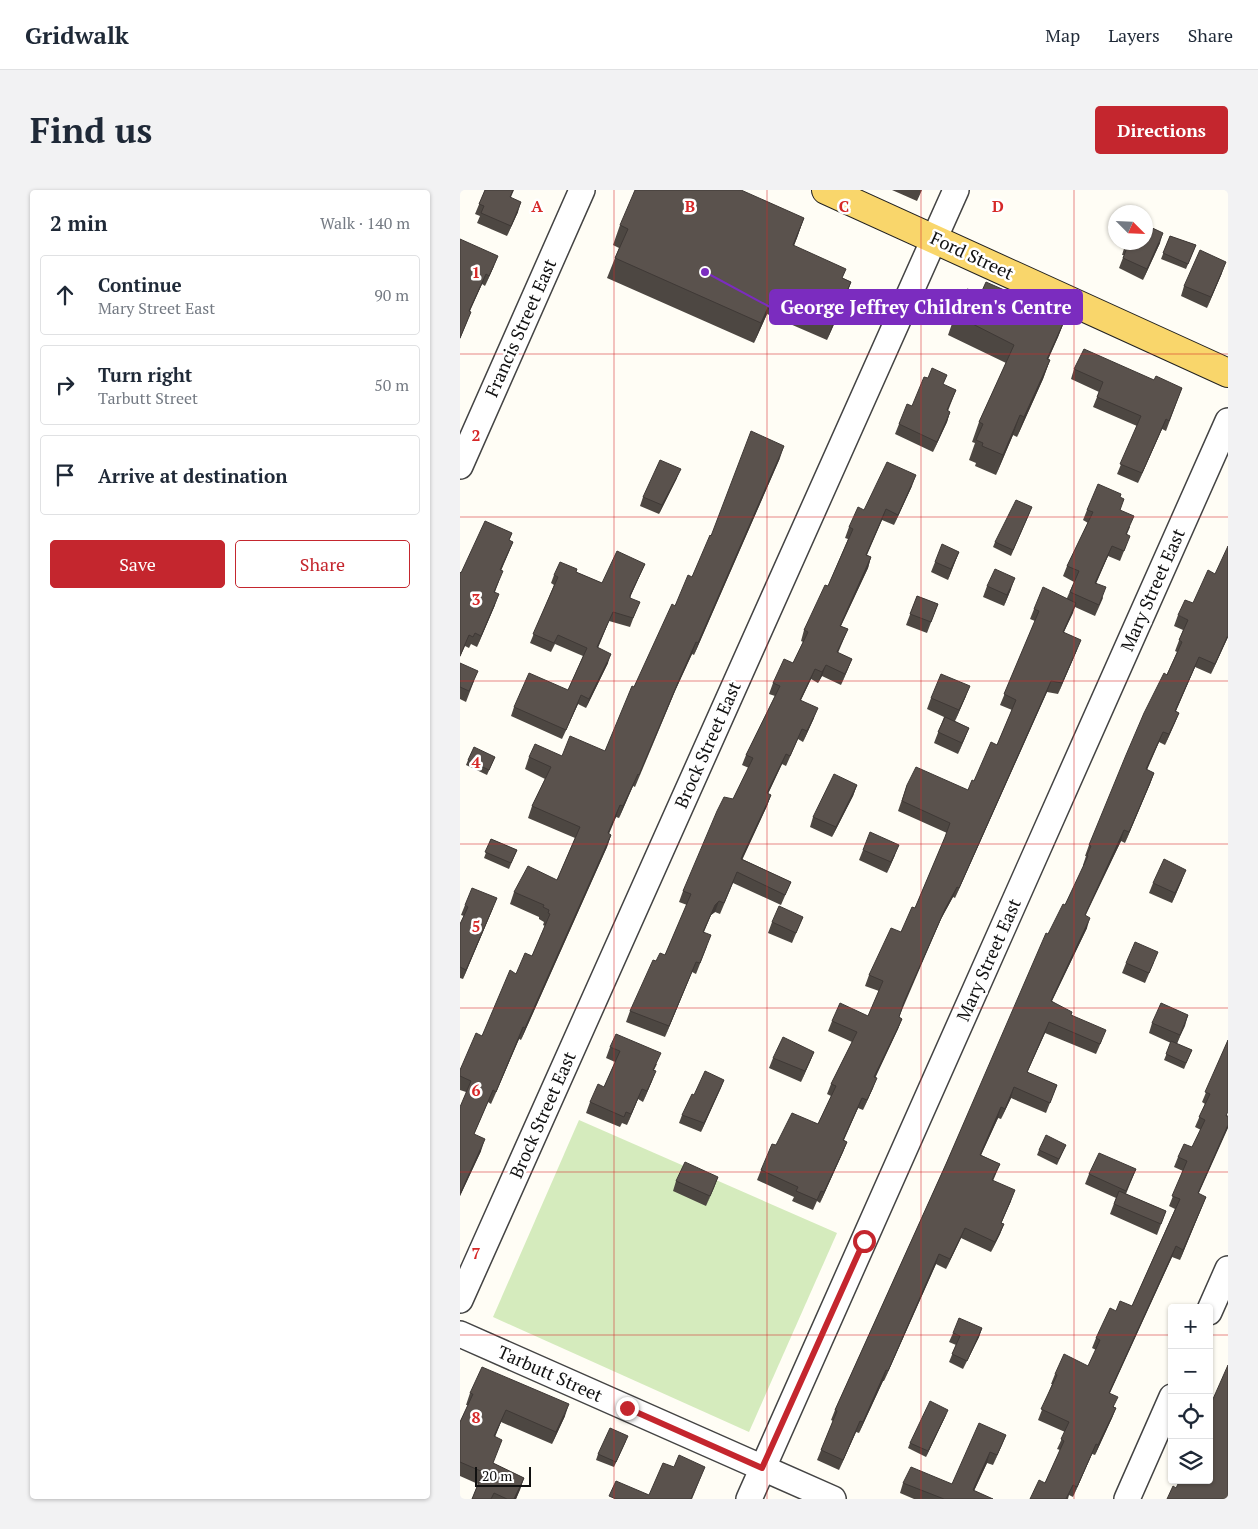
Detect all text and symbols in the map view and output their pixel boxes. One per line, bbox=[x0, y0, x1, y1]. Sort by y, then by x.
text: Gridwalk bbox=[25, 19, 129, 51]
text: Map bbox=[1045, 23, 1080, 47]
text: Layers bbox=[1108, 23, 1160, 47]
text: Share bbox=[1188, 23, 1233, 47]
button: Directions bbox=[1095, 106, 1228, 154]
text: Find us bbox=[30, 107, 152, 153]
text: A bbox=[531, 195, 543, 217]
text: B bbox=[685, 195, 695, 217]
text: C bbox=[839, 195, 849, 217]
text: D bbox=[992, 195, 1004, 217]
north arrow bbox=[1108, 205, 1153, 250]
text: 2 min bbox=[50, 209, 107, 237]
text: Walk · 140 m bbox=[320, 212, 410, 234]
street label: Ford Street bbox=[927, 225, 1018, 285]
street label: Francis Street East bbox=[479, 254, 561, 400]
text: 1 bbox=[471, 261, 481, 283]
text: Continue bbox=[98, 272, 182, 297]
icon: ahead bbox=[51, 281, 79, 309]
text: 90 m bbox=[374, 284, 409, 306]
callout: George Jeffrey Children's Centre bbox=[770, 290, 1082, 324]
text: George Jeffrey Children's Centre bbox=[780, 294, 1072, 319]
text: Mary Street East bbox=[98, 297, 215, 319]
text: Turn right bbox=[98, 362, 192, 387]
icon: right bbox=[51, 371, 79, 399]
text: 50 m bbox=[374, 374, 409, 396]
text: Tarbutt Street bbox=[98, 387, 198, 409]
text: 2 bbox=[471, 424, 481, 446]
icon: arrive bbox=[51, 461, 79, 489]
text: Arrive at destination bbox=[98, 463, 287, 488]
street label: Mary Street East bbox=[1114, 524, 1190, 655]
button: Save bbox=[50, 540, 225, 588]
button: Share bbox=[235, 540, 410, 588]
text: 3 bbox=[471, 588, 481, 610]
street label: Brock Street East bbox=[668, 677, 746, 812]
text: 4 bbox=[471, 751, 481, 773]
street label: Mary Street East bbox=[950, 894, 1026, 1025]
text: 5 bbox=[471, 915, 481, 937]
street label: Brock Street East bbox=[503, 1047, 581, 1182]
text: 6 bbox=[471, 1079, 481, 1101]
route start bbox=[853, 1230, 876, 1253]
text: 7 bbox=[471, 1242, 481, 1264]
map controls bbox=[1168, 1304, 1213, 1484]
button: + bbox=[1168, 1304, 1213, 1349]
street label: Tarbutt Street bbox=[494, 1339, 607, 1407]
button: − bbox=[1168, 1349, 1213, 1394]
button: locate bbox=[1168, 1394, 1213, 1439]
route end bbox=[616, 1397, 639, 1420]
text: 8 bbox=[471, 1406, 481, 1428]
button: layers bbox=[1168, 1439, 1213, 1484]
scale bar bbox=[475, 1464, 531, 1487]
text: 20 m bbox=[482, 1466, 512, 1485]

